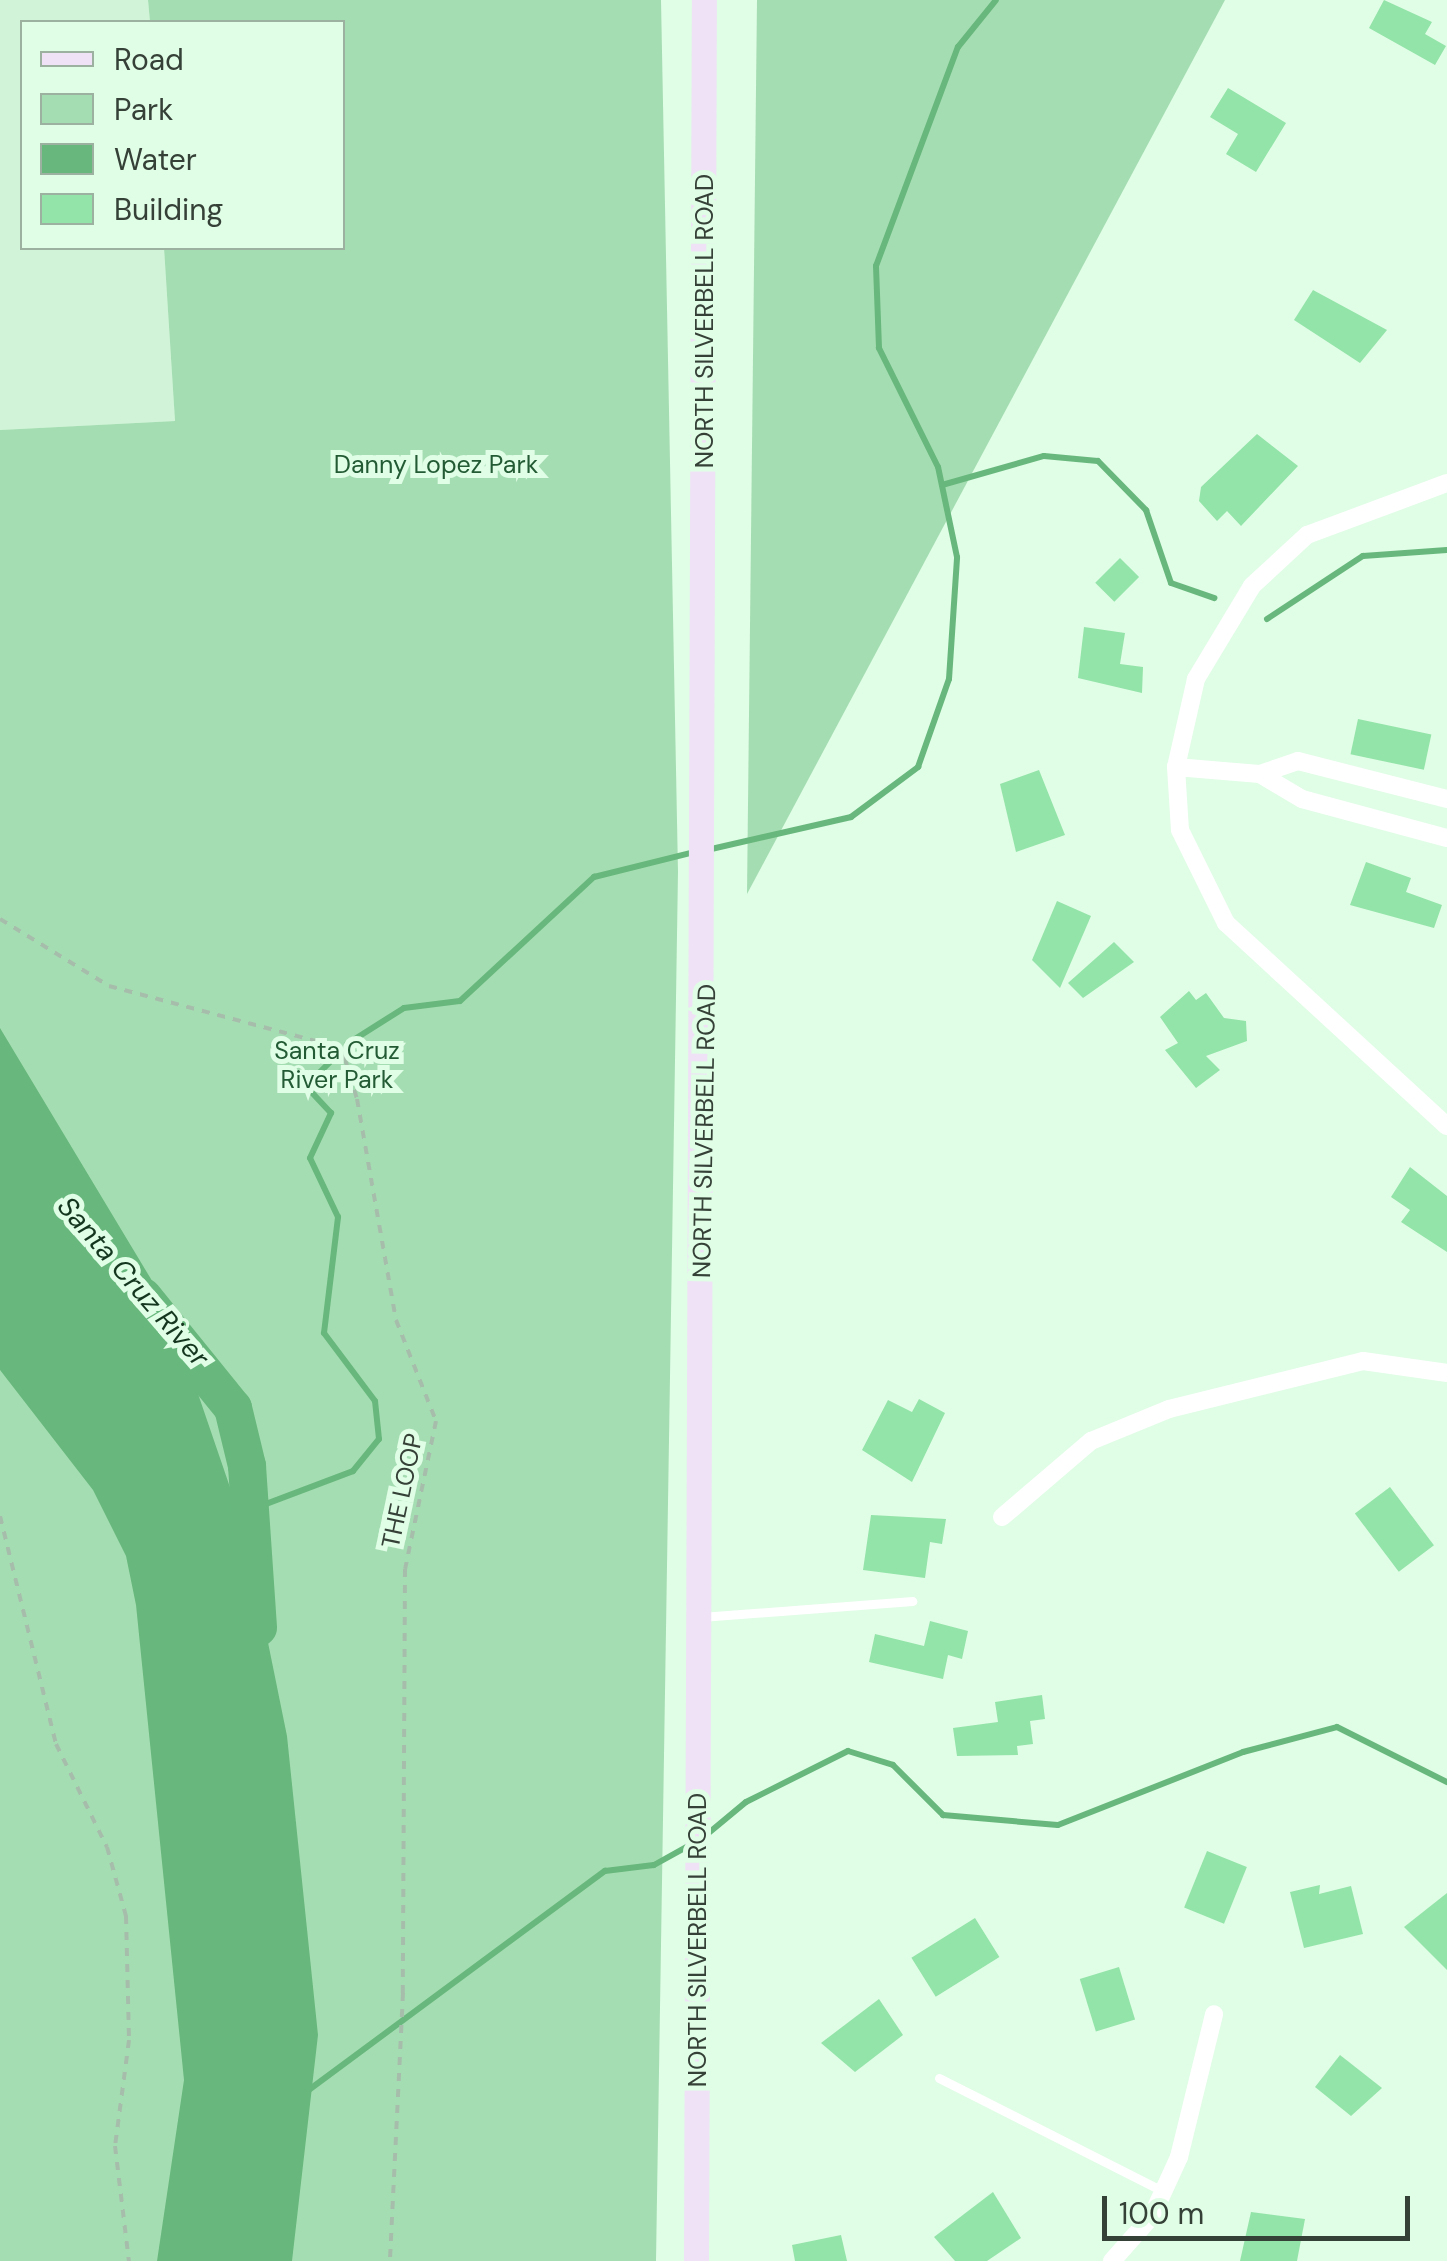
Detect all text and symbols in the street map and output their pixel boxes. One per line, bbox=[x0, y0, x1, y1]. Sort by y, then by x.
legend bbox=[20, 20, 345, 250]
text: Road bbox=[114, 40, 184, 79]
text: Park bbox=[114, 90, 173, 129]
text: Water bbox=[114, 140, 197, 179]
street label: NORTH SILVERBELL ROAD bbox=[690, 174, 720, 468]
text: Building bbox=[114, 190, 223, 229]
park label: Danny Lopez Park bbox=[334, 450, 538, 480]
street label: NORTH SILVERBELL ROAD bbox=[687, 984, 723, 1278]
park label: Santa Cruz River Park bbox=[274, 1037, 400, 1096]
water label: Santa Cruz River bbox=[50, 1190, 216, 1374]
street label: THE LOOP bbox=[376, 1431, 430, 1551]
street label: NORTH SILVERBELL ROAD bbox=[683, 1793, 713, 2087]
scale bar bbox=[1107, 2176, 1414, 2238]
text: 100 m bbox=[1119, 2194, 1204, 2233]

